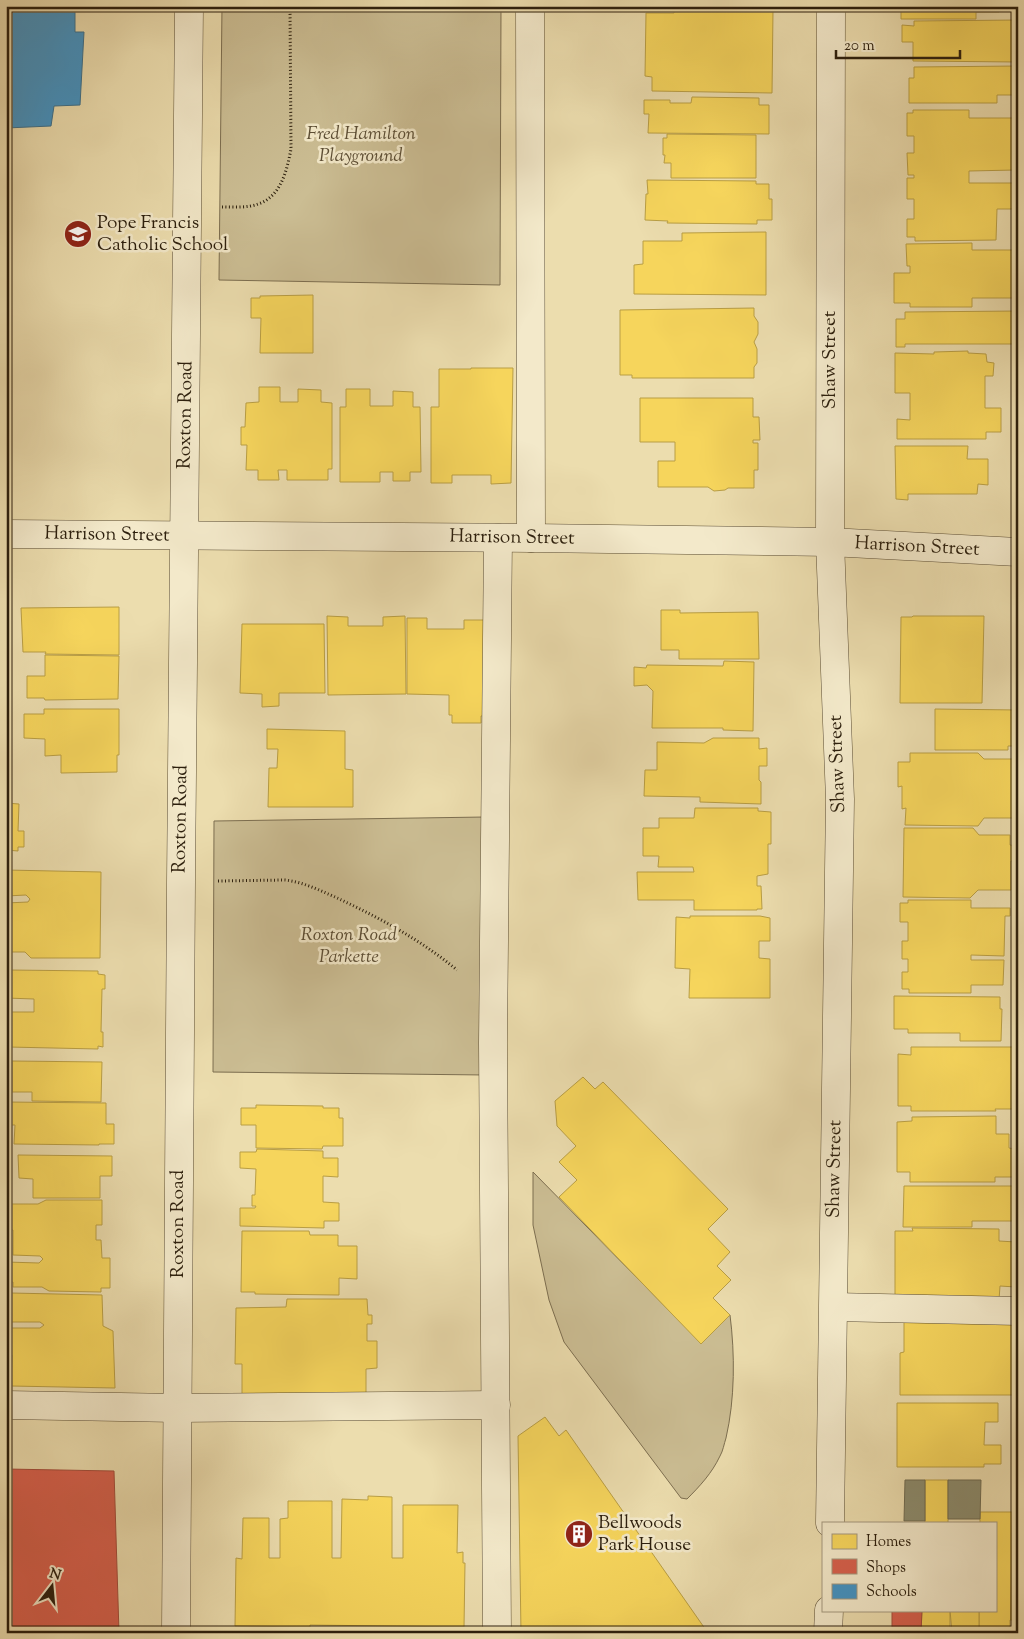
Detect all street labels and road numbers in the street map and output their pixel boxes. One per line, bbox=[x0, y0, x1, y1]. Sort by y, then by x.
street label: Shaw Street bbox=[817, 310, 844, 409]
street label: Roxton Road bbox=[172, 360, 200, 469]
street label: Harrison Street bbox=[44, 520, 170, 550]
street label: Harrison Street bbox=[449, 523, 575, 553]
street label: Harrison Street bbox=[854, 530, 981, 564]
street label: Shaw Street bbox=[823, 714, 853, 814]
street label: Roxton Road bbox=[167, 764, 195, 873]
street label: Shaw Street bbox=[821, 1119, 849, 1218]
street label: Roxton Road bbox=[165, 1170, 192, 1278]

